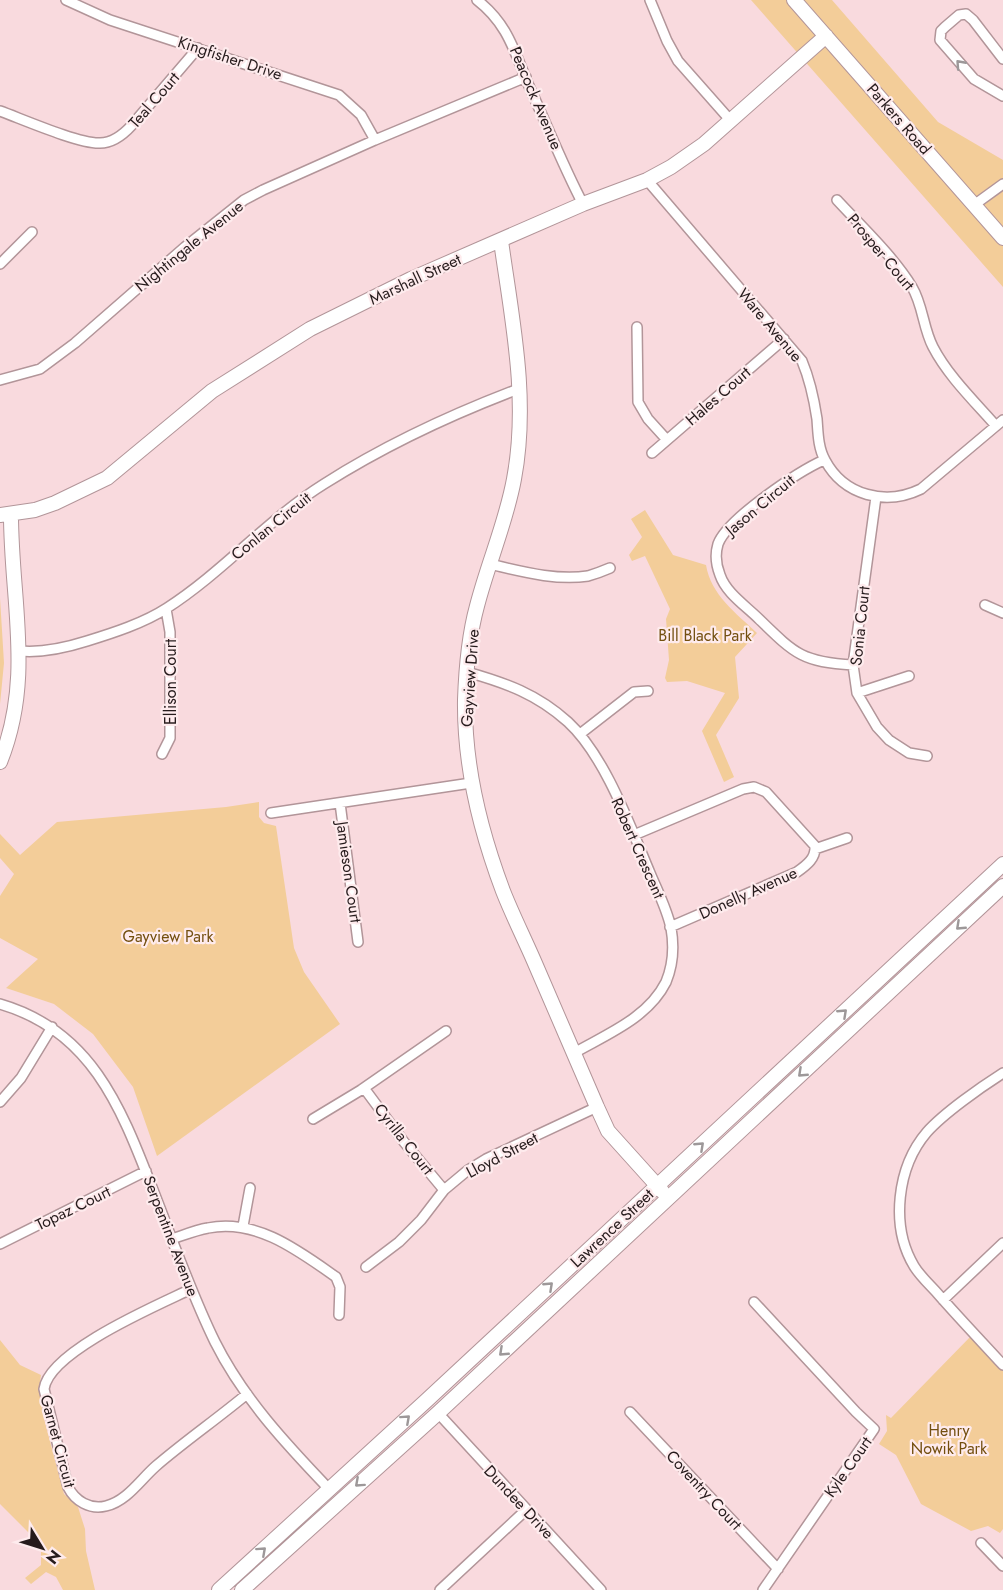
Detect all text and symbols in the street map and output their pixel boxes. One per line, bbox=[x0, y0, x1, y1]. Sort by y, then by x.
street label: Kingfisher Drive bbox=[175, 30, 285, 86]
street label: Peacock Avenue bbox=[504, 43, 568, 153]
one-way arrow bbox=[956, 60, 967, 70]
street label: Teal Court bbox=[123, 67, 185, 133]
street label: Parkers Road bbox=[862, 78, 936, 160]
street label: Nightingale Avenue bbox=[130, 195, 248, 297]
street label: Prosper Court bbox=[842, 209, 920, 296]
street label: Marshall Street bbox=[365, 248, 465, 310]
street label: Ware Avenue bbox=[732, 283, 808, 367]
street label: Hales Court bbox=[680, 361, 756, 431]
street label: Jason Circuit bbox=[719, 469, 800, 542]
street label: Conlan Circuit bbox=[226, 486, 316, 565]
street label: Sonia Court bbox=[844, 585, 876, 667]
park label: Bill Black Park bbox=[658, 624, 753, 647]
street label: Gayview Drive bbox=[455, 628, 485, 728]
street label: Ellison Court bbox=[159, 639, 182, 725]
street label: Robert Crescent bbox=[605, 794, 671, 902]
street label: Jamieson Court bbox=[330, 818, 368, 924]
street label: Donelly Avenue bbox=[695, 861, 801, 925]
one-way arrow bbox=[956, 919, 967, 930]
park label: Gayview Park bbox=[123, 925, 214, 948]
one-way arrow bbox=[836, 1009, 847, 1020]
one-way arrow bbox=[798, 1065, 809, 1076]
street label: Cyrilla Court bbox=[369, 1098, 439, 1180]
street label: Lloyd Street bbox=[462, 1126, 542, 1184]
one-way arrow bbox=[693, 1142, 704, 1153]
street label: Serpentine Avenue bbox=[137, 1172, 205, 1300]
street label: Topaz Court bbox=[32, 1180, 115, 1236]
street label: Lawrence Street bbox=[565, 1183, 659, 1273]
one-way arrow bbox=[541, 1283, 552, 1294]
one-way arrow bbox=[499, 1345, 509, 1356]
street label: Garnet Circuit bbox=[35, 1392, 81, 1490]
one-way arrow bbox=[399, 1415, 409, 1426]
park label: Henry Nowik Park bbox=[911, 1419, 988, 1460]
street label: Kyle Court bbox=[819, 1432, 877, 1502]
street label: Coventry Court bbox=[661, 1445, 747, 1535]
street label: Dundee Drive bbox=[479, 1460, 559, 1544]
one-way arrow bbox=[355, 1476, 365, 1487]
north arrow bbox=[12, 1518, 72, 1578]
text: N bbox=[40, 1545, 66, 1569]
one-way arrow bbox=[255, 1547, 266, 1558]

